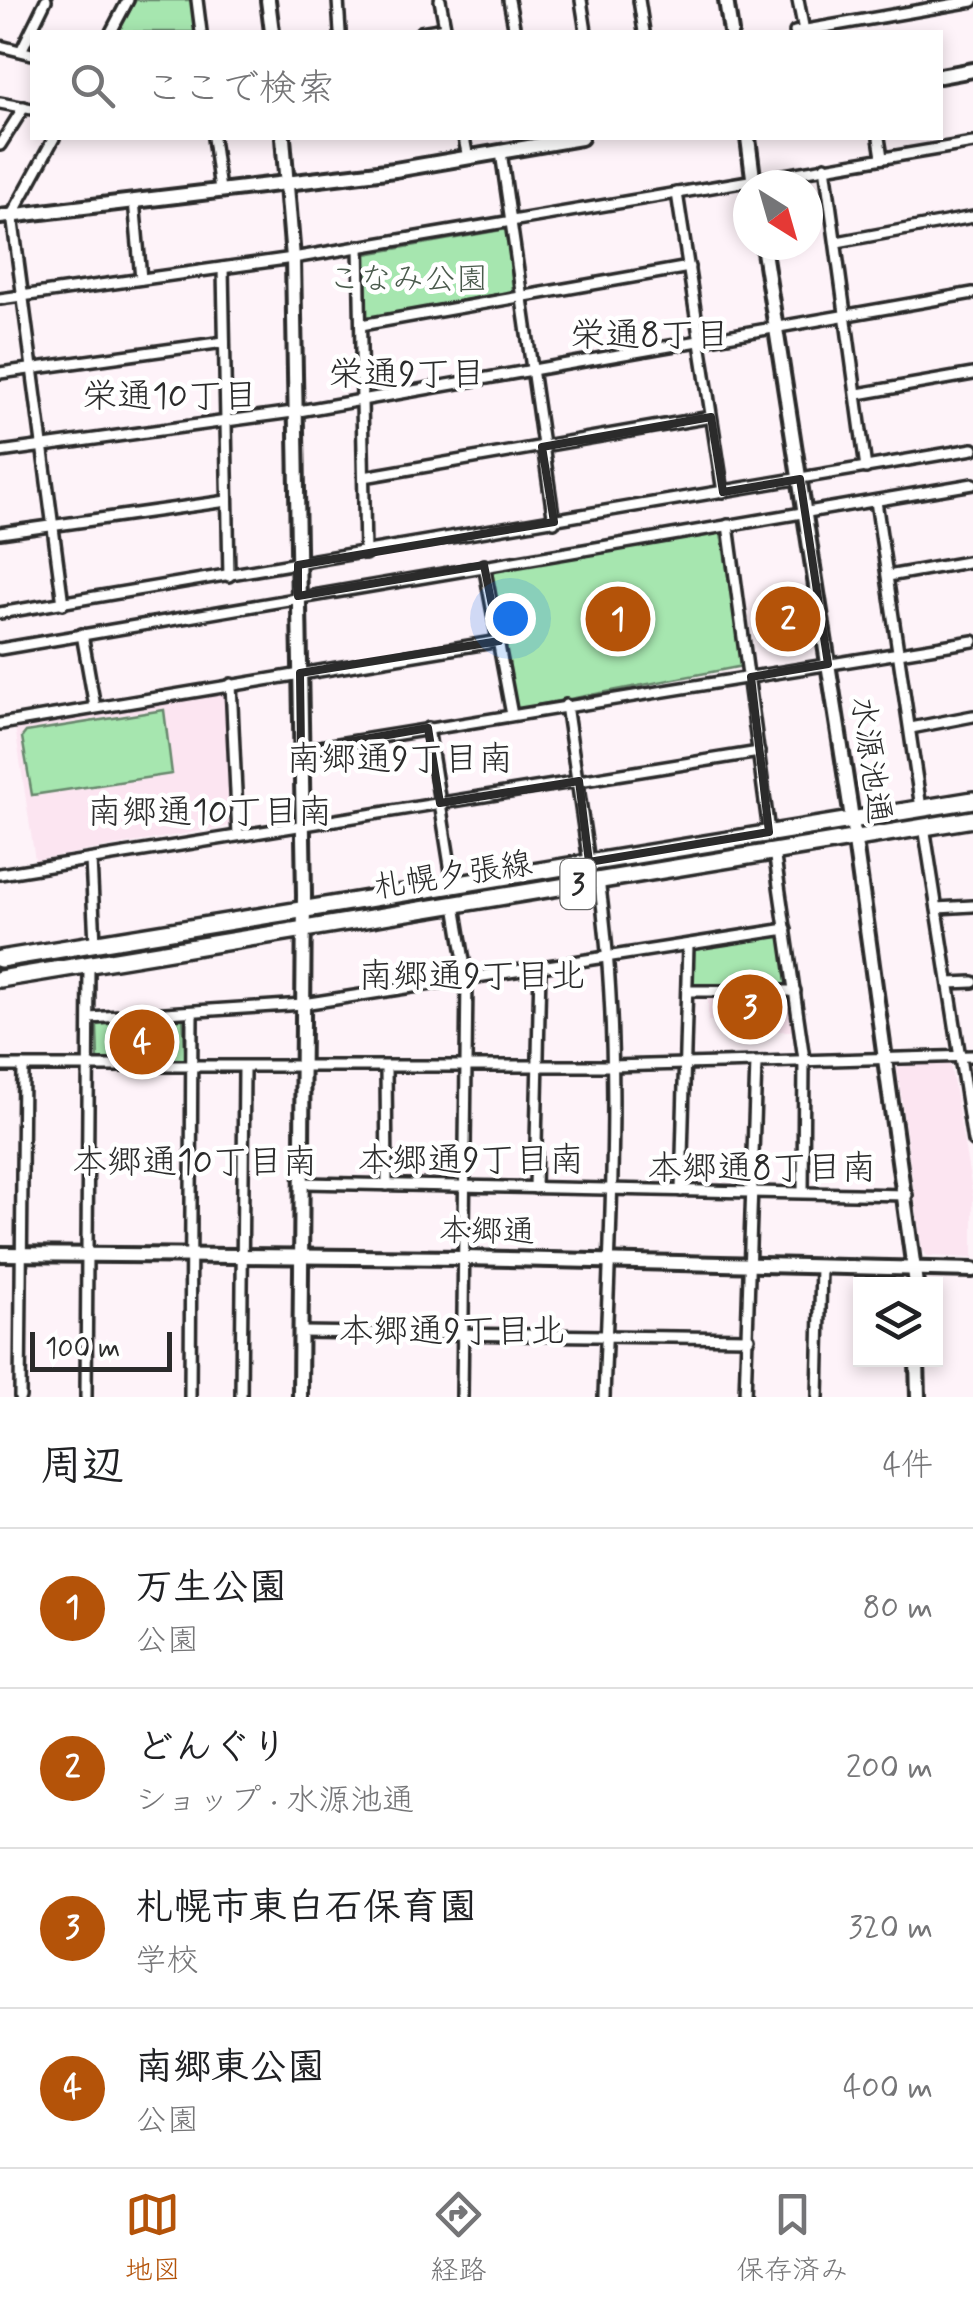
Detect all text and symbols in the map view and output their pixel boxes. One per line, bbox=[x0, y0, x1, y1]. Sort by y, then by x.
search box bbox=[30, 30, 943, 140]
icon: search bbox=[65, 58, 120, 113]
text: ここで検索 bbox=[145, 65, 335, 114]
north arrow bbox=[733, 170, 823, 260]
park label: こなみ公園 bbox=[328, 259, 488, 301]
district label: 栄通8丁目 bbox=[570, 313, 730, 359]
district label: 栄通9丁目 bbox=[328, 352, 486, 398]
district label: 栄通10丁目 bbox=[82, 374, 258, 420]
pin: 1 bbox=[586, 582, 650, 656]
pin: 2 bbox=[756, 582, 820, 656]
your location bbox=[485, 593, 536, 644]
street label: 水源池通 bbox=[840, 694, 900, 826]
district label: 南郷通9丁目南 bbox=[286, 737, 514, 783]
district label: 南郷通10丁目南 bbox=[87, 790, 333, 836]
street label: 札幌夕張線 bbox=[371, 843, 535, 909]
road number: 3 bbox=[560, 859, 596, 909]
district label: 南郷通9丁目北 bbox=[358, 954, 586, 1000]
pin: 3 bbox=[718, 970, 782, 1044]
pin: 4 bbox=[110, 1004, 174, 1080]
district label: 本郷通9丁目南 bbox=[357, 1138, 585, 1184]
district label: 本郷通10丁目南 bbox=[72, 1140, 318, 1186]
district label: 本郷通8丁目南 bbox=[647, 1146, 877, 1192]
street label: 本郷通 bbox=[439, 1210, 535, 1254]
map controls bbox=[853, 1277, 943, 1367]
button: layers bbox=[853, 1277, 943, 1367]
district label: 本郷通9丁目北 bbox=[338, 1309, 566, 1355]
scale bar bbox=[30, 1327, 172, 1372]
text: 100 m bbox=[45, 1331, 120, 1368]
text: 周辺 bbox=[40, 1440, 124, 1495]
text: 4件 bbox=[882, 1445, 933, 1487]
text: 万生公園 bbox=[135, 1564, 287, 1613]
text: 1 bbox=[65, 1587, 80, 1629]
text: 80 m bbox=[863, 1587, 933, 1629]
text: 公園 bbox=[135, 1620, 199, 1662]
text: どんぐり bbox=[135, 1724, 289, 1773]
text: 2 bbox=[65, 1747, 80, 1789]
text: 200 m bbox=[846, 1747, 933, 1789]
text: ショップ · 水源池通 bbox=[135, 1780, 414, 1822]
text: 札幌市東白石保育園 bbox=[135, 1884, 477, 1933]
text: 3 bbox=[65, 1907, 80, 1949]
text: 320 m bbox=[848, 1907, 933, 1949]
text: 学校 bbox=[135, 1940, 199, 1982]
text: 南郷東公園 bbox=[135, 2044, 325, 2093]
text: 4 bbox=[63, 2067, 82, 2109]
text: 400 m bbox=[843, 2067, 933, 2109]
text: 公園 bbox=[135, 2100, 199, 2142]
tab: 地図 bbox=[125, 2187, 181, 2290]
tab: 経路 bbox=[430, 2187, 486, 2290]
tab: 保存済み bbox=[736, 2187, 848, 2290]

